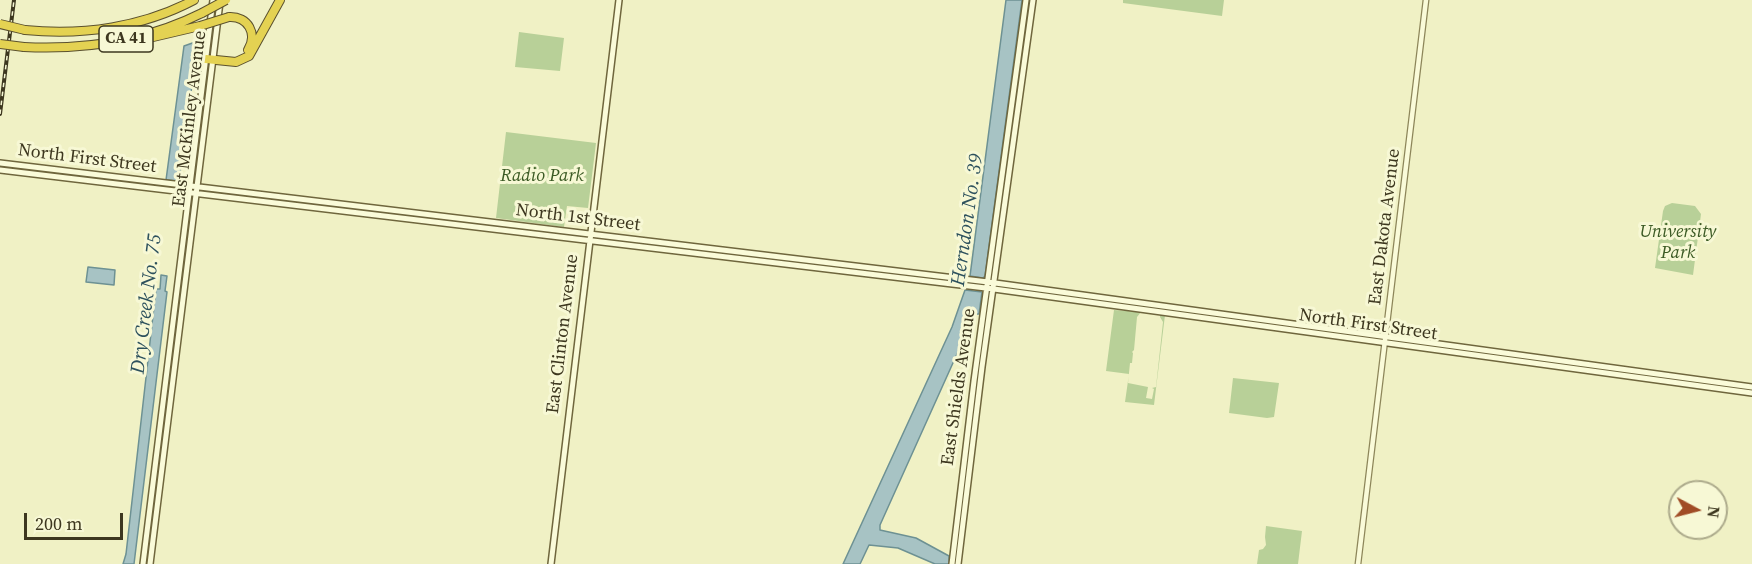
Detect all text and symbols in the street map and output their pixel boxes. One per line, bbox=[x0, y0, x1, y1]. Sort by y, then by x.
road number: CA 41 bbox=[99, 26, 153, 52]
street label: East McKinley Avenue bbox=[168, 30, 212, 208]
street label: North First Street bbox=[17, 140, 157, 178]
street label: East Dakota Avenue bbox=[1365, 148, 1405, 306]
water label: Herndon No. 39 bbox=[947, 152, 989, 288]
park label: Radio Park bbox=[500, 165, 584, 187]
street label: North 1st Street bbox=[515, 200, 641, 236]
park label: University Park bbox=[1640, 221, 1716, 264]
water label: Dry Creek No. 75 bbox=[126, 233, 168, 375]
street label: East Clinton Avenue bbox=[542, 253, 584, 415]
street label: North First Street bbox=[1298, 305, 1438, 345]
street label: East Shields Avenue bbox=[937, 307, 981, 467]
north arrow bbox=[1668, 480, 1728, 540]
scale bar bbox=[27, 501, 126, 539]
text: N bbox=[1702, 505, 1726, 519]
text: 200 m bbox=[35, 511, 82, 536]

